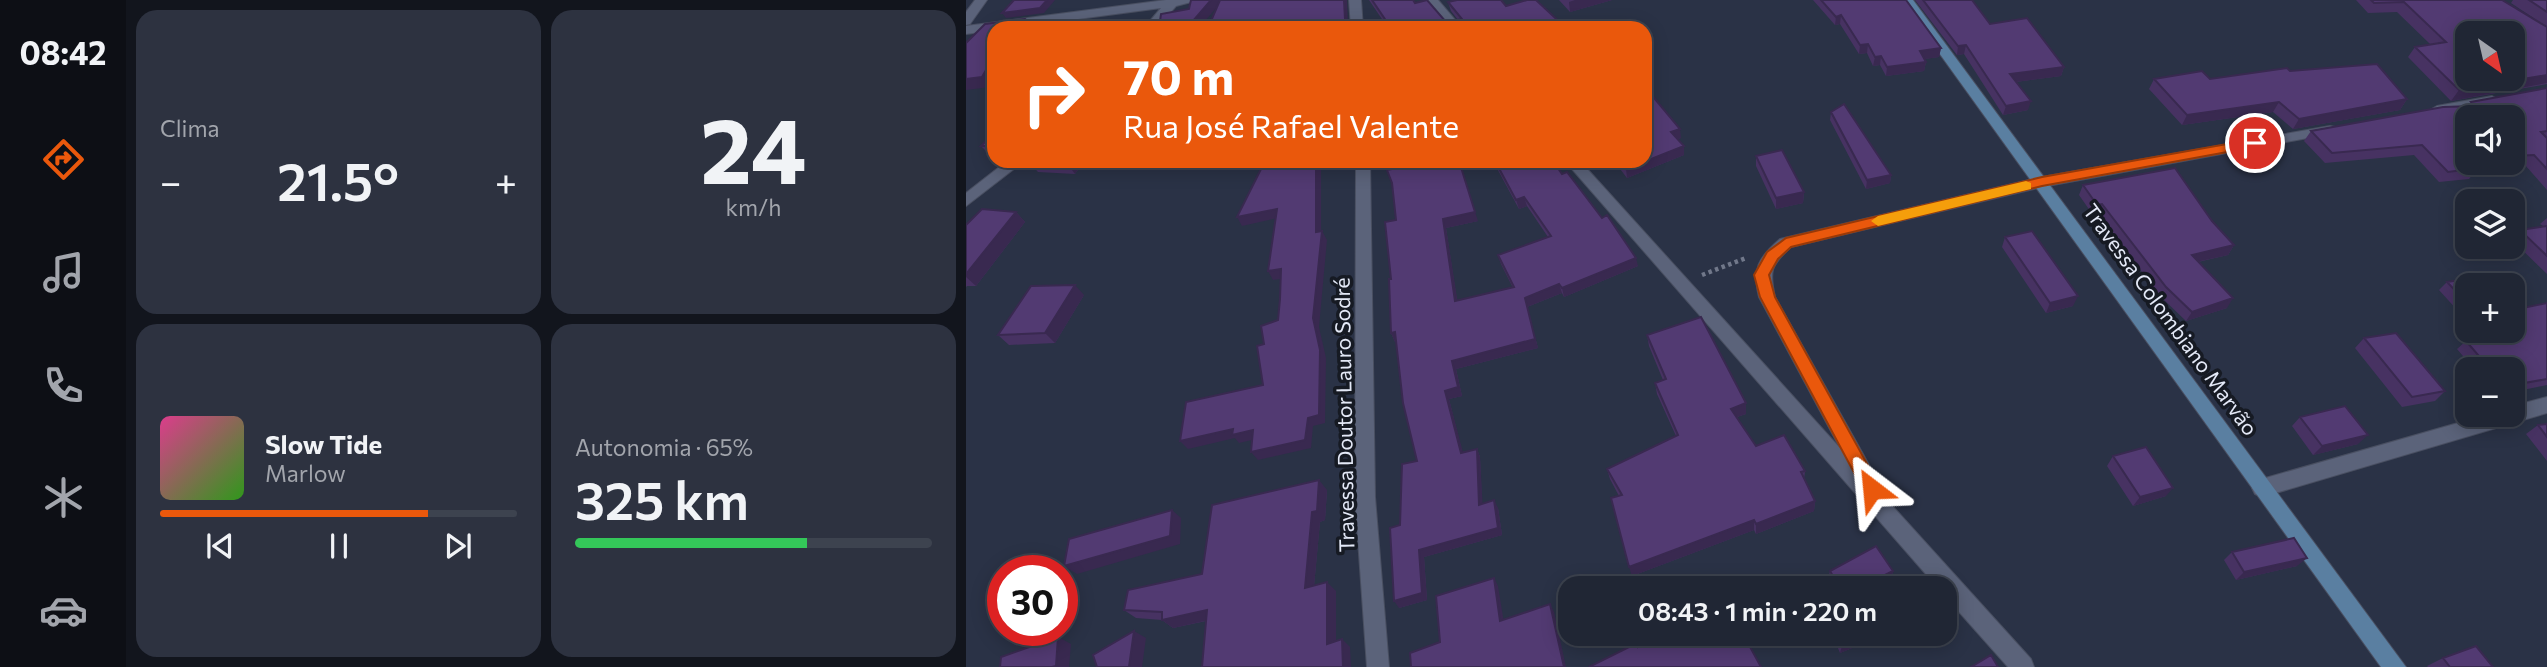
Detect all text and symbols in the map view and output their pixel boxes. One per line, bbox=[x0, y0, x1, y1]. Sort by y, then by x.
north arrow bbox=[2455, 21, 2525, 91]
map controls bbox=[2455, 21, 2525, 427]
text: 08:42 bbox=[19, 32, 107, 72]
text: 70 m bbox=[1123, 45, 1234, 105]
icon: right bbox=[1008, 49, 1099, 140]
text: 24 bbox=[700, 91, 807, 203]
text: Rua José Rafael Valente bbox=[1123, 105, 1459, 145]
button: sound bbox=[2455, 105, 2525, 175]
pin bbox=[2225, 113, 2285, 173]
text: Clima bbox=[160, 114, 220, 142]
icon: arrive bbox=[2236, 124, 2274, 162]
icon: directions bbox=[39, 135, 88, 184]
text: 21.5° bbox=[277, 148, 399, 212]
text: − bbox=[160, 157, 182, 204]
text: + bbox=[495, 157, 517, 204]
button: layers bbox=[2455, 189, 2525, 259]
text: km/h bbox=[726, 193, 781, 221]
street label: Travessa Colombiano Marvão bbox=[2079, 199, 2264, 440]
icon: music bbox=[39, 248, 88, 297]
button: + bbox=[2455, 273, 2525, 343]
street label: Travessa Doutor Lauro Sodré bbox=[1329, 277, 1358, 553]
button: − bbox=[2455, 357, 2525, 427]
icon: phone bbox=[39, 361, 88, 410]
text: Slow Tide bbox=[265, 428, 382, 459]
text: Autonomia · 65% bbox=[575, 433, 753, 461]
position arrow bbox=[1835, 452, 1909, 526]
text: Marlow bbox=[265, 459, 346, 487]
text: 325 km bbox=[575, 467, 749, 531]
icon: climate bbox=[39, 473, 88, 522]
icon: previous bbox=[201, 527, 239, 565]
icon: pause bbox=[320, 527, 358, 565]
icon: next bbox=[439, 527, 477, 565]
speed limit sign: 30 bbox=[987, 555, 1078, 646]
icon: car bbox=[39, 586, 88, 635]
text: 08:43 · 1 min · 220 m bbox=[1638, 595, 1877, 626]

